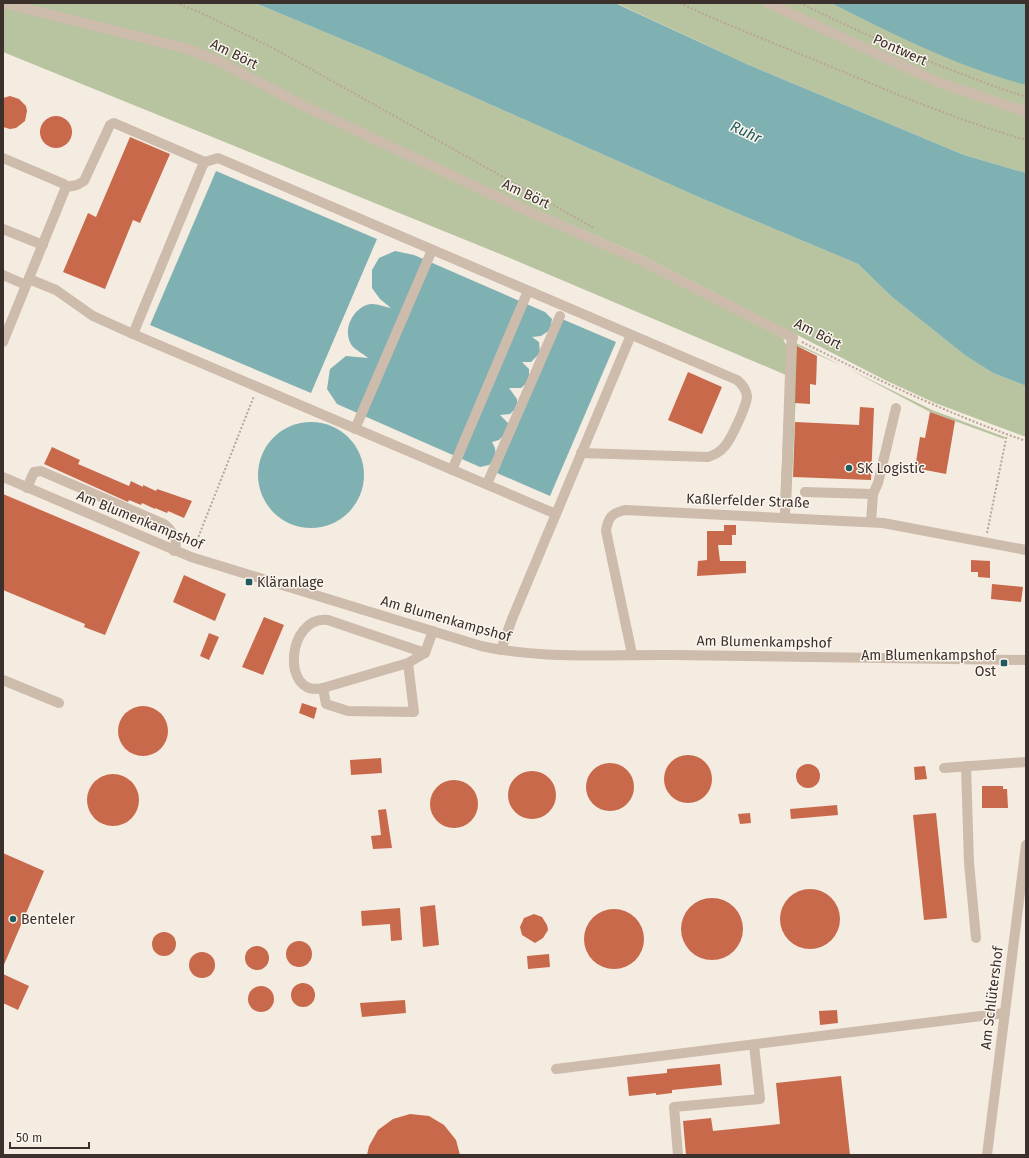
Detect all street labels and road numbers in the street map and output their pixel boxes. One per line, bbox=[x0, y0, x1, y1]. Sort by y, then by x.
street label: Pontwert bbox=[870, 31, 930, 70]
street label: Am Bört bbox=[207, 35, 261, 73]
street label: Am Bört bbox=[499, 176, 553, 213]
street label: Am Bört bbox=[791, 315, 845, 354]
street label: Am Blumenkampshof bbox=[74, 487, 207, 554]
street label: Kaßlerfelder Straße bbox=[686, 490, 810, 512]
street label: Am Blumenkampshof bbox=[379, 592, 514, 646]
street label: Am Blumenkampshof bbox=[696, 632, 833, 652]
street label: Am Schlütershof bbox=[977, 944, 1007, 1051]

